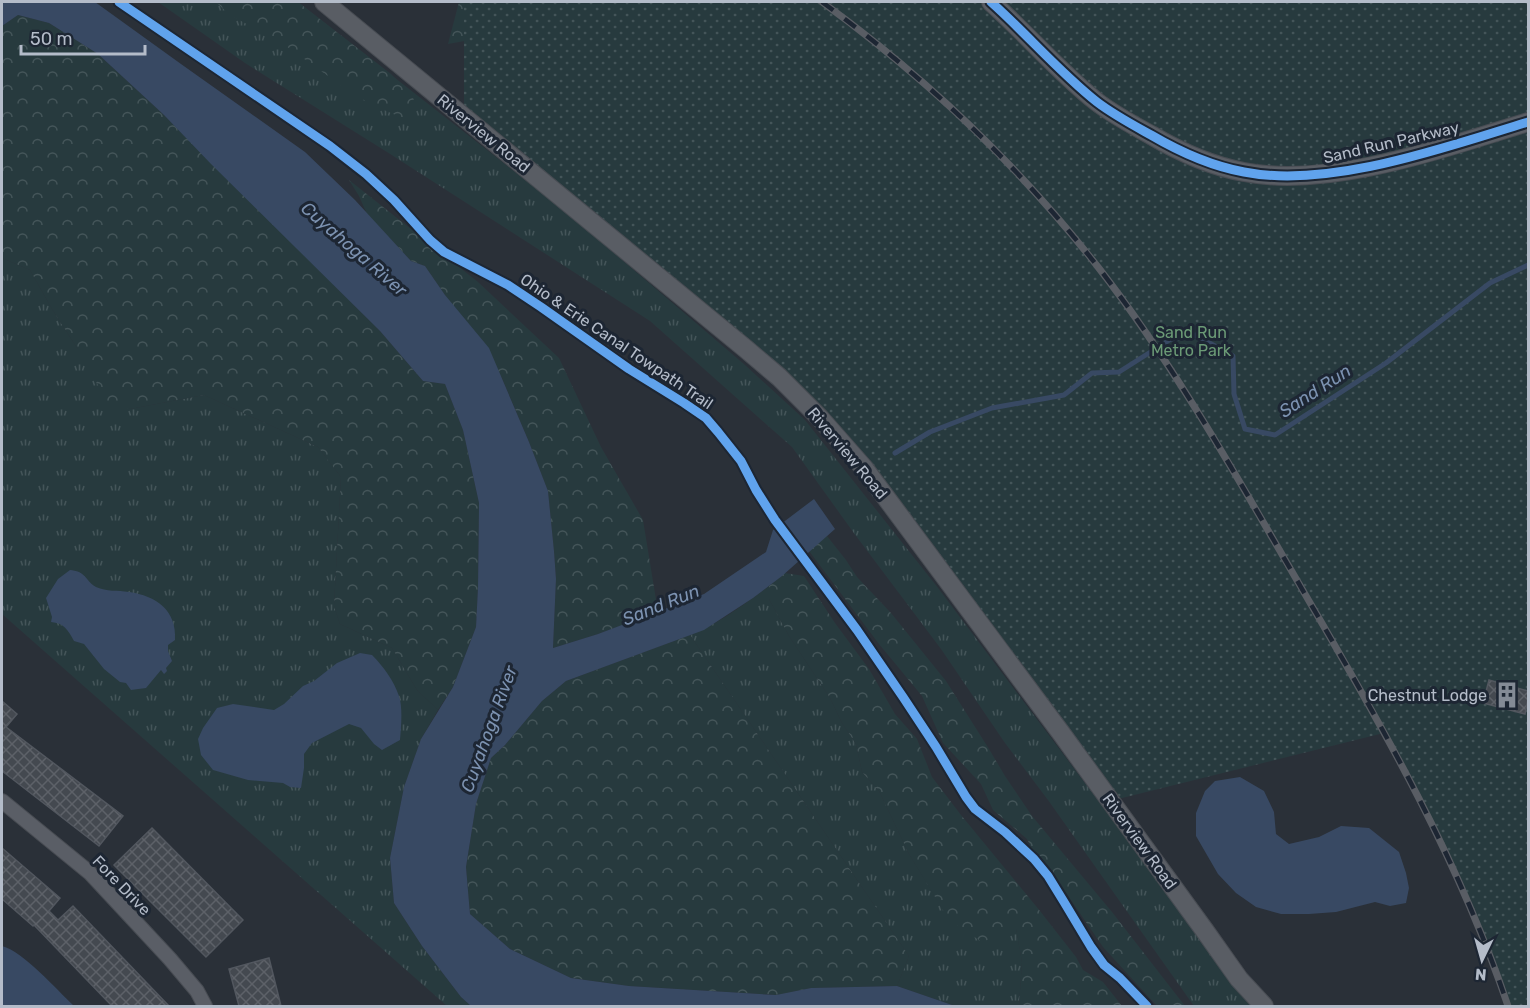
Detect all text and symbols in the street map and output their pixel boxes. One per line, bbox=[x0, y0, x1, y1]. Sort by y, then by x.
scale bar bbox=[21, 18, 146, 56]
text: 50 m bbox=[30, 28, 73, 50]
street label: Riverview Road bbox=[434, 90, 534, 177]
street label: Sand Run Parkway bbox=[1321, 118, 1461, 167]
water label: Cuyahoga River bbox=[297, 197, 412, 302]
street label: Ohio & Erie Canal Towpath Trail bbox=[517, 270, 717, 413]
park label: Sand Run Metro Park bbox=[1151, 323, 1232, 360]
water label: Sand Run bbox=[1275, 360, 1355, 422]
street label: Riverview Road bbox=[804, 404, 891, 503]
water label: Sand Run bbox=[619, 580, 703, 630]
water label: Cuyahoga River bbox=[456, 662, 522, 795]
building icon: Chestnut Lodge bbox=[1492, 680, 1522, 710]
place label: Chestnut Lodge bbox=[1368, 686, 1487, 705]
street label: Riverview Road bbox=[1098, 790, 1181, 893]
street label: Fore Drive bbox=[89, 852, 155, 919]
north arrow bbox=[1452, 930, 1512, 990]
text: N bbox=[1474, 964, 1487, 984]

